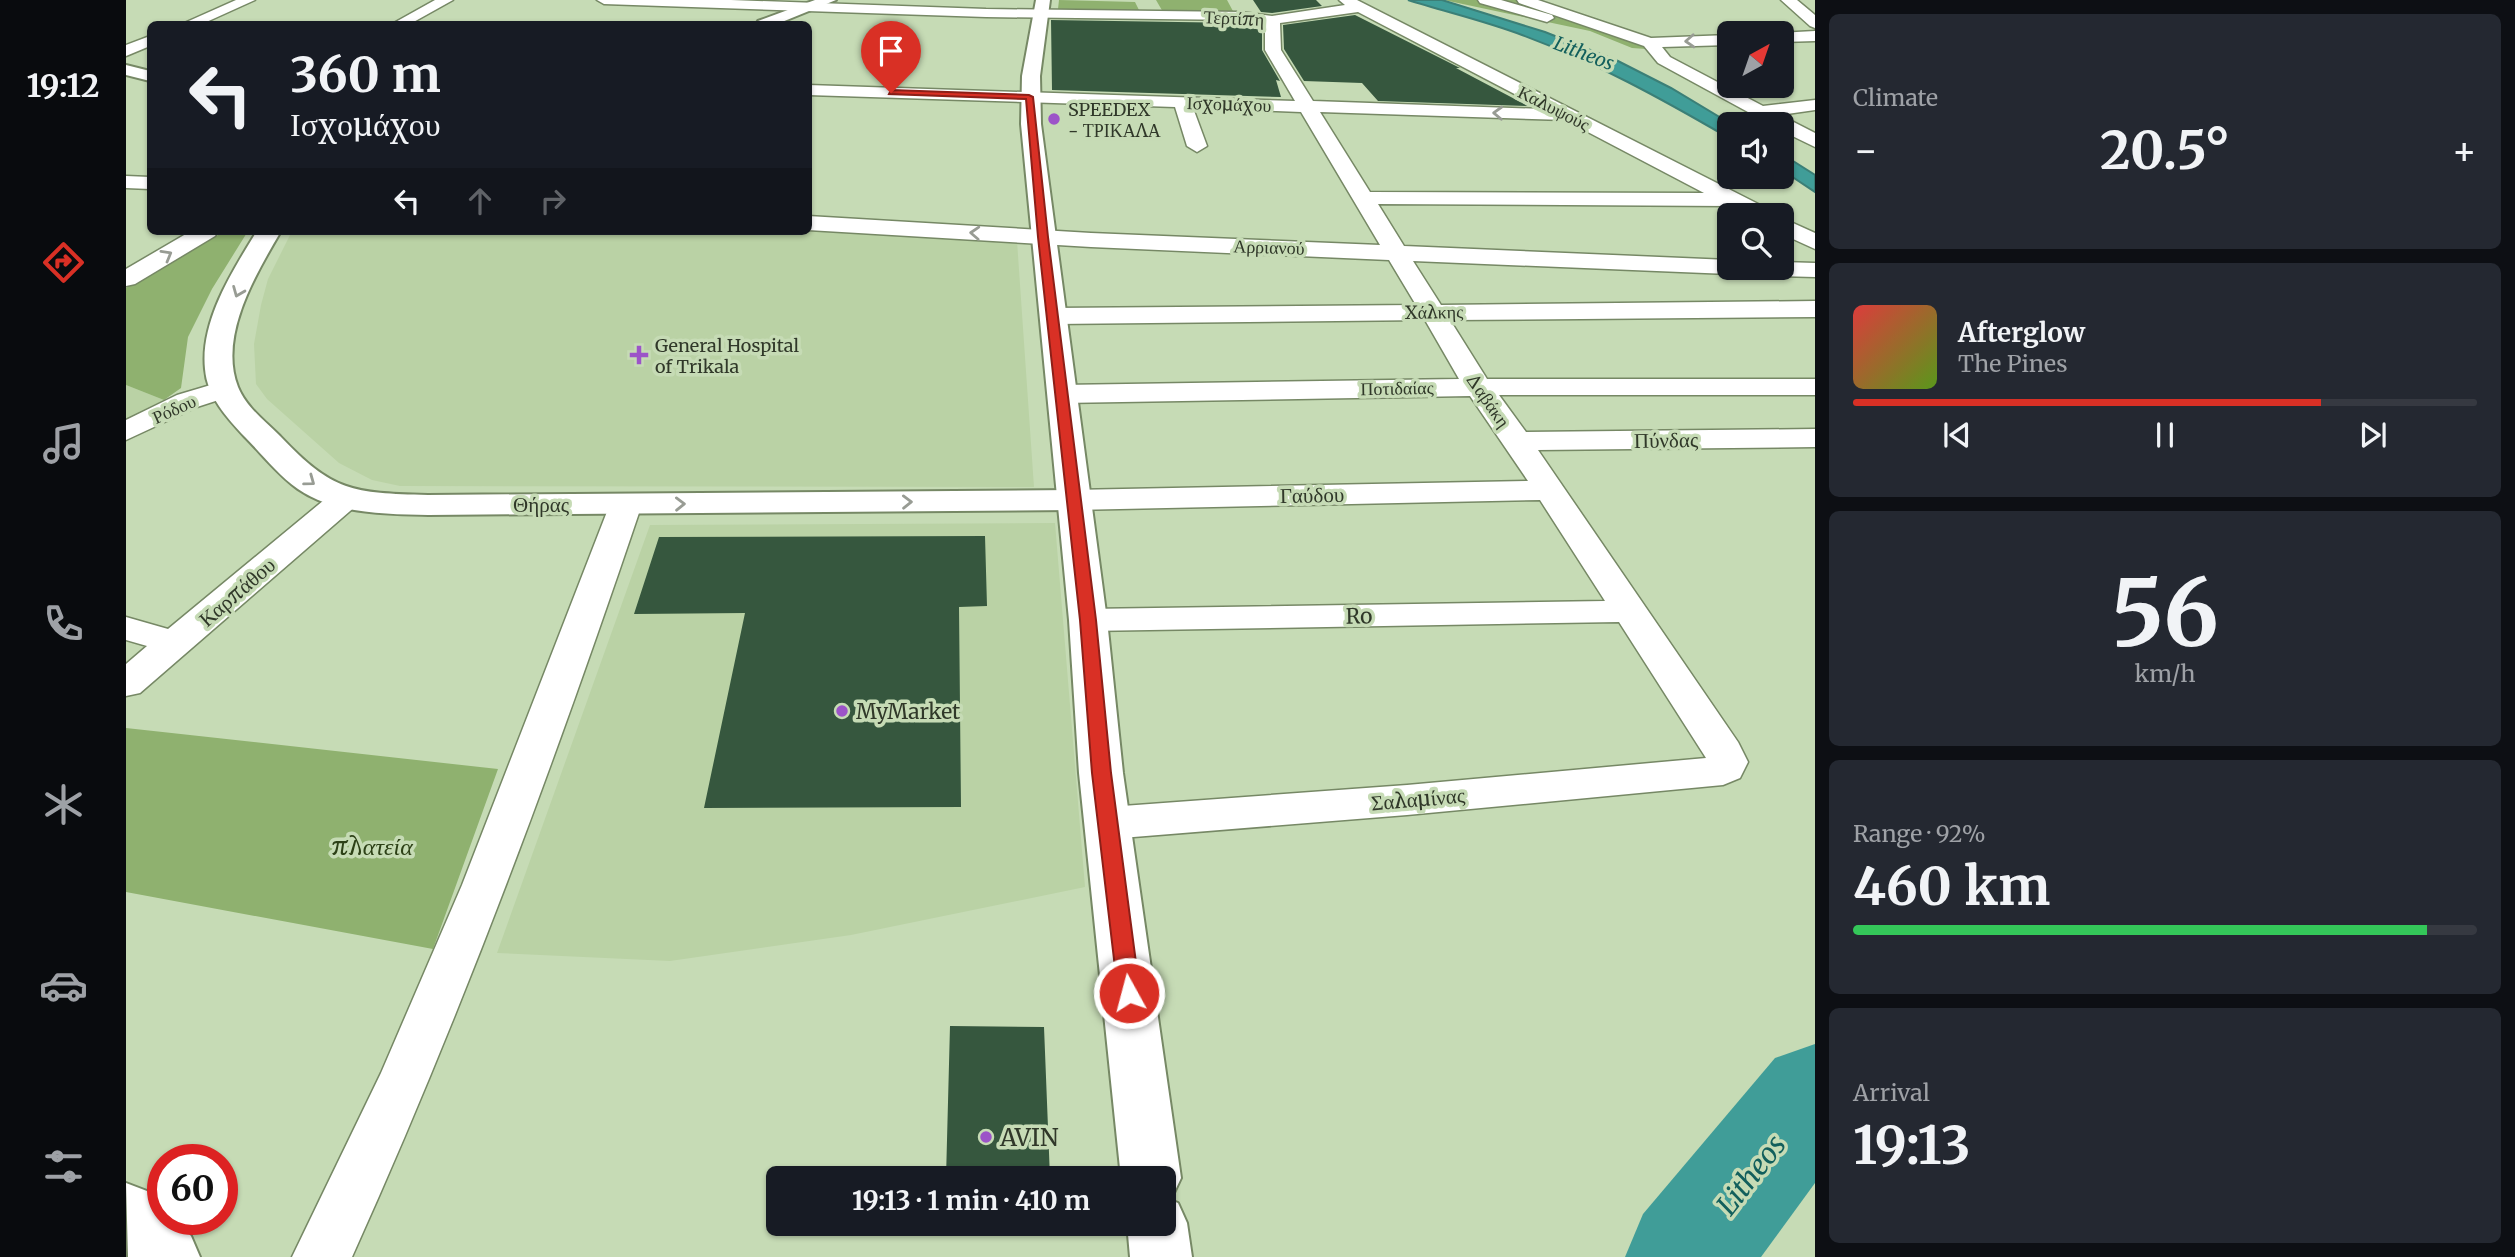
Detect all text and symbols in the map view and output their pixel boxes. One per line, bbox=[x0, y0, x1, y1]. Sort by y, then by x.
street label: Τερτίπη bbox=[1203, 5, 1265, 31]
pin bbox=[861, 21, 921, 93]
north arrow bbox=[1717, 21, 1794, 98]
map controls bbox=[1717, 21, 1794, 280]
water label: Litheos bbox=[1551, 31, 1617, 75]
icon: arrive bbox=[872, 32, 910, 70]
one-way arrow bbox=[1684, 34, 1695, 49]
text: 360 m bbox=[290, 44, 441, 105]
icon: left bbox=[175, 49, 266, 140]
text: 19:12 bbox=[26, 66, 100, 106]
street label: Καλυψούς bbox=[1514, 80, 1594, 136]
text: Climate bbox=[1853, 83, 1938, 112]
street label: Ισχομάχου bbox=[1186, 91, 1272, 117]
place label: SPEEDEX - ΤΡΙΚΑΛΑ bbox=[1068, 98, 1161, 142]
text: Ισχομάχου bbox=[290, 105, 441, 145]
one-way arrow bbox=[1492, 105, 1503, 120]
marker: SPEEDEX - ΤΡΙΚΑΛΑ bbox=[1046, 111, 1062, 127]
button: sound bbox=[1717, 112, 1794, 189]
text: 20.5° bbox=[2100, 118, 2230, 183]
text: − bbox=[1853, 127, 1878, 174]
text: + bbox=[2452, 127, 2477, 174]
icon: left bbox=[388, 182, 426, 220]
icon: ahead bbox=[461, 182, 499, 220]
icon: right bbox=[534, 182, 572, 220]
button: search bbox=[1717, 203, 1794, 280]
one-way arrow bbox=[969, 225, 980, 240]
street label: Αρριανού bbox=[1233, 234, 1305, 260]
icon: directions bbox=[39, 238, 88, 287]
one-way arrow bbox=[159, 251, 172, 264]
one-way arrow bbox=[232, 285, 246, 297]
street label: Χάλκης bbox=[1405, 300, 1463, 324]
text: Afterglow bbox=[1958, 316, 2085, 349]
place label: General Hospital of Trikala bbox=[655, 334, 800, 378]
marker: General Hospital of Trikala bbox=[629, 345, 649, 365]
text: The Pines bbox=[1958, 349, 2068, 378]
street label: Δαβάκη bbox=[1461, 368, 1515, 432]
street label: Ποτιδαίας bbox=[1360, 376, 1434, 400]
street label: Ρόδου bbox=[149, 389, 199, 429]
icon: previous bbox=[1938, 416, 1976, 454]
icon: pause bbox=[2146, 416, 2184, 454]
icon: next bbox=[2354, 416, 2392, 454]
icon: music bbox=[39, 419, 88, 468]
street label: Πύνδας bbox=[1634, 426, 1699, 454]
one-way arrow bbox=[302, 473, 315, 485]
street label: Γαύδου bbox=[1280, 481, 1344, 509]
street label: Θήρας bbox=[513, 491, 570, 518]
one-way arrow bbox=[902, 494, 913, 509]
one-way arrow bbox=[675, 496, 686, 512]
street label: Καρπάθου bbox=[193, 551, 281, 633]
text: 56 bbox=[2111, 556, 2219, 671]
icon: phone bbox=[39, 599, 88, 648]
street label: Ro bbox=[1345, 602, 1373, 630]
text: km/h bbox=[2135, 659, 2195, 688]
place label: MyMarket bbox=[856, 698, 960, 725]
marker: MyMarket bbox=[834, 703, 850, 719]
icon: climate bbox=[39, 780, 88, 829]
street label: Σαλαμίνας bbox=[1370, 781, 1467, 817]
text: Range · 92% bbox=[1853, 819, 1986, 848]
park label: πλατεία bbox=[331, 831, 413, 862]
text: 460 km bbox=[1853, 854, 2050, 919]
position arrow bbox=[1092, 956, 1166, 1030]
icon: car bbox=[39, 961, 88, 1010]
text: Arrival bbox=[1853, 1078, 1930, 1107]
text: 19:13 bbox=[1853, 1113, 1970, 1178]
place label: AVIN bbox=[999, 1122, 1059, 1153]
water label: Litheos bbox=[1709, 1128, 1793, 1222]
marker: AVIN bbox=[978, 1129, 994, 1145]
icon: filters bbox=[39, 1142, 88, 1191]
speed limit sign: 60 bbox=[147, 1144, 238, 1235]
text: 19:13 · 1 min · 410 m bbox=[852, 1184, 1090, 1217]

